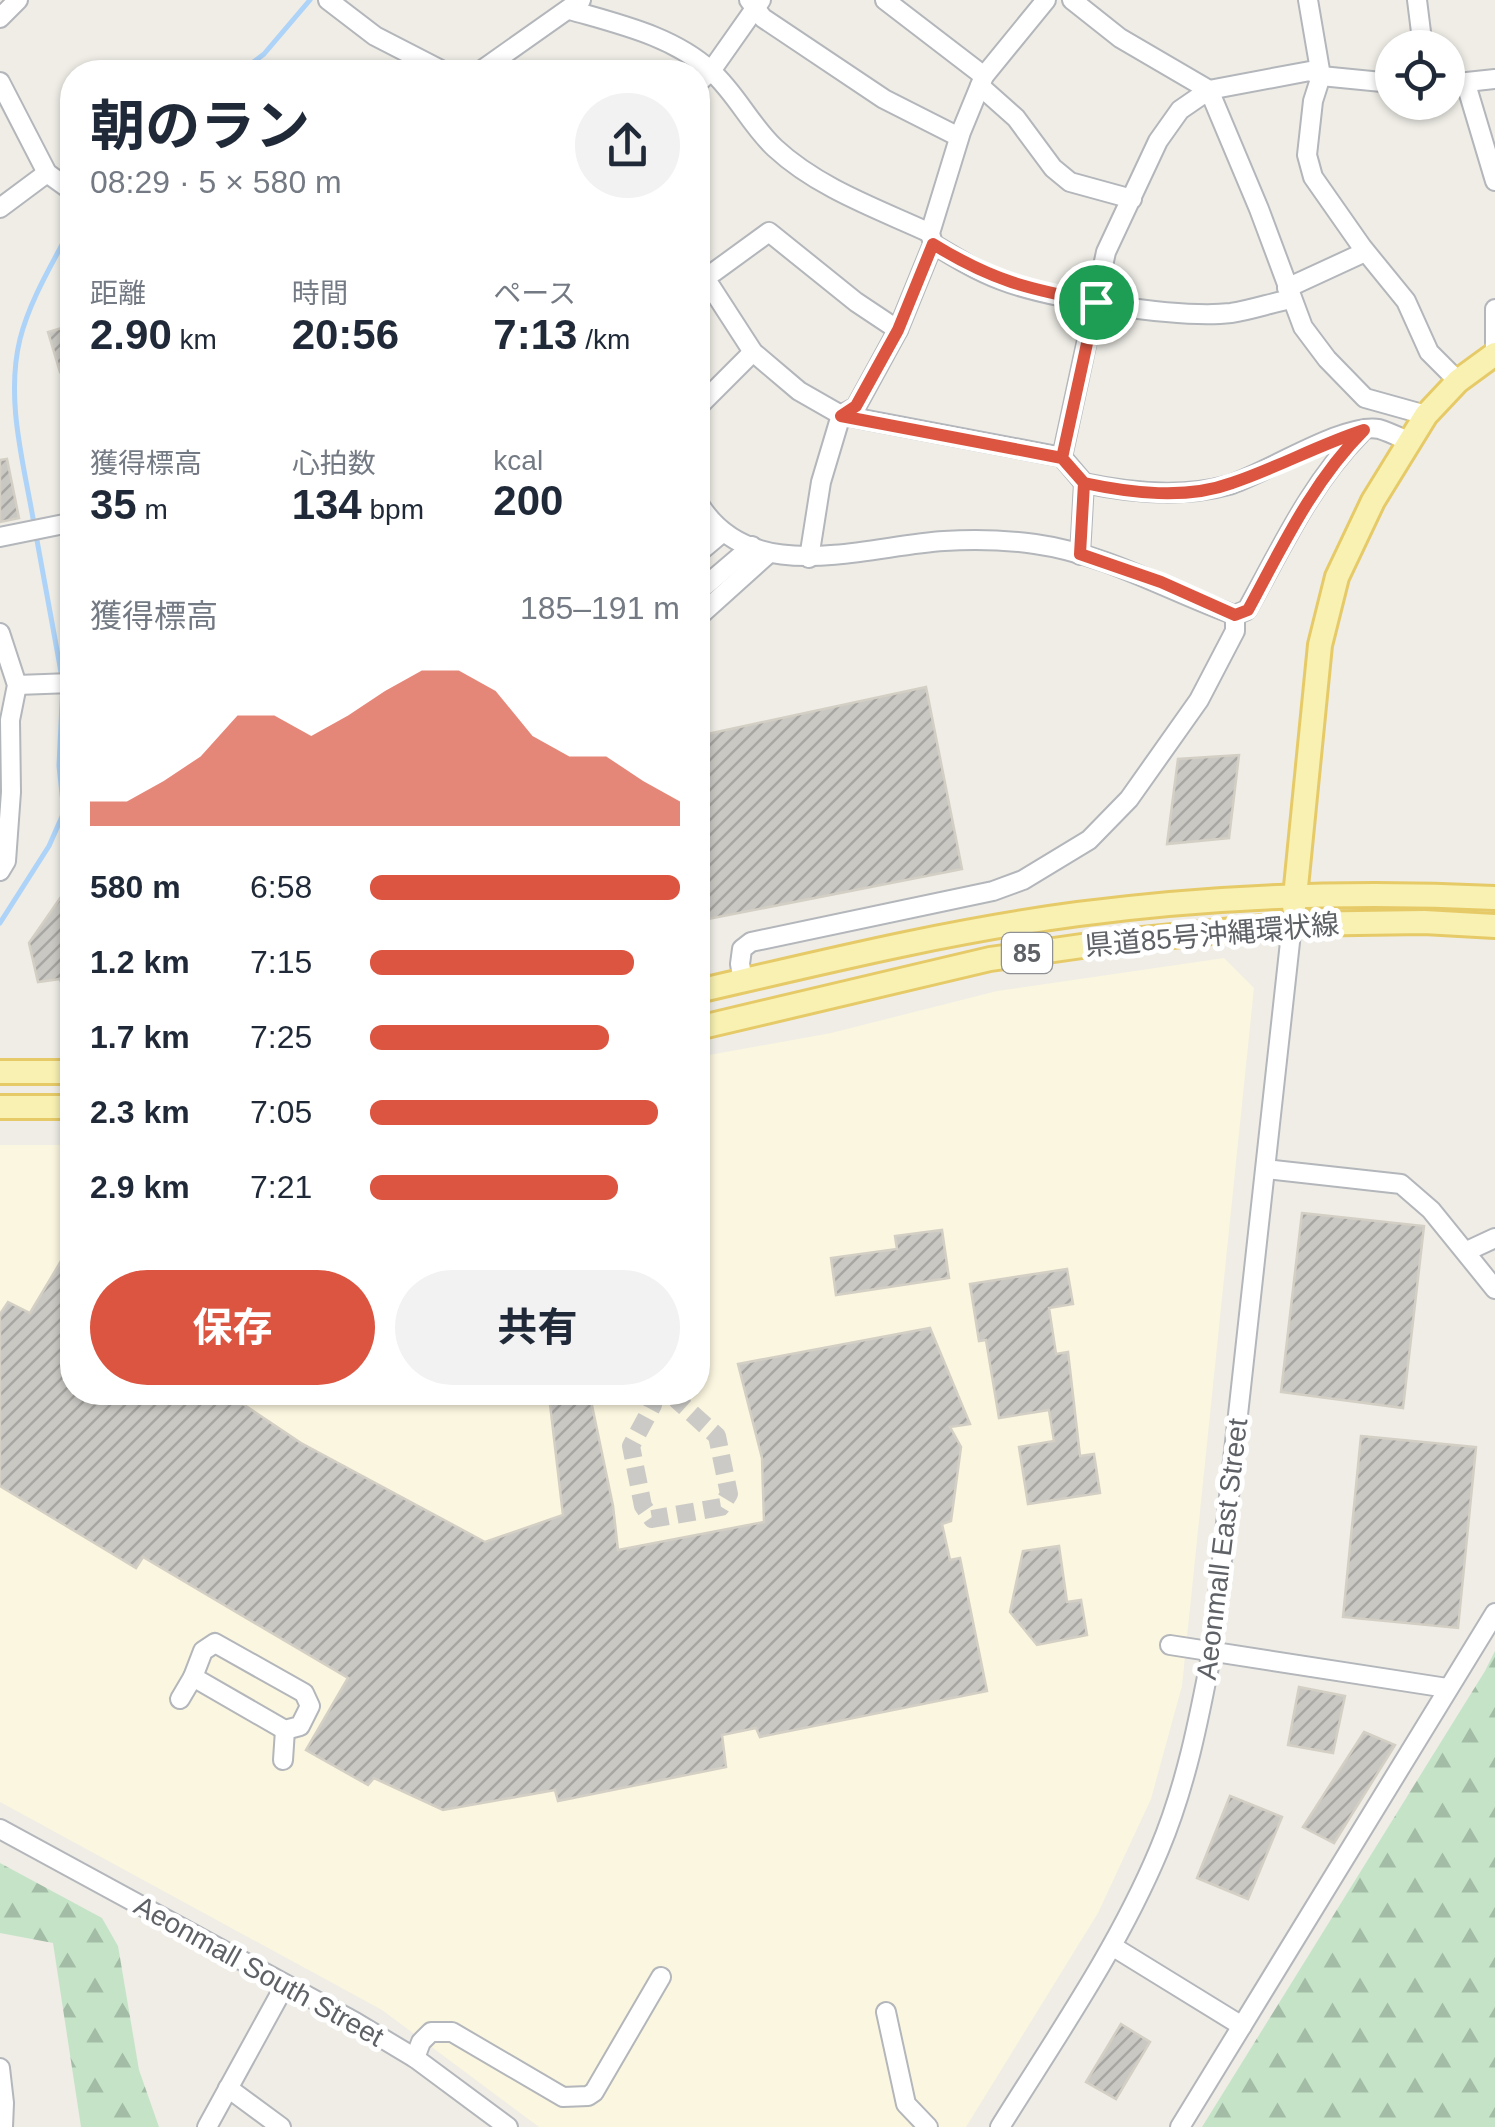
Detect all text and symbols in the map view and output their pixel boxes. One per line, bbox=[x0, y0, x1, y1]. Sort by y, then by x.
map controls bbox=[1375, 30, 1465, 120]
button: locate bbox=[1375, 30, 1465, 120]
button: share bbox=[575, 93, 680, 198]
text: 朝のラン bbox=[90, 95, 310, 157]
text: 08:29 · 5 × 580 m bbox=[90, 164, 342, 200]
pin bbox=[1054, 260, 1139, 345]
icon: arrive bbox=[1069, 275, 1124, 330]
text: 距離 bbox=[90, 278, 146, 309]
text: 時間 bbox=[292, 278, 348, 309]
text: ペース bbox=[493, 278, 576, 309]
text: 2.90 bbox=[90, 311, 172, 358]
text: 20:56 bbox=[292, 311, 399, 358]
text: 7:13 bbox=[493, 311, 577, 358]
text: km bbox=[172, 324, 217, 355]
text: /km bbox=[577, 324, 630, 355]
text: kcal bbox=[493, 445, 543, 476]
text: 獲得標高 bbox=[90, 448, 202, 479]
text: 心拍数 bbox=[292, 448, 376, 479]
text: 200 bbox=[493, 477, 563, 524]
text: 35 bbox=[90, 481, 137, 528]
text: 134 bbox=[292, 481, 362, 528]
text: m bbox=[137, 494, 168, 525]
text: bpm bbox=[362, 494, 424, 525]
text: 185–191 m bbox=[520, 590, 680, 626]
text: 獲得標高 bbox=[90, 598, 218, 634]
text: 580 m bbox=[90, 869, 181, 905]
text: 6:58 bbox=[250, 869, 312, 905]
street label: 県道85号沖縄環状線 bbox=[1084, 908, 1340, 962]
road number: 85 bbox=[1002, 933, 1052, 973]
text: 1.2 km bbox=[90, 944, 190, 980]
text: 7:15 bbox=[250, 944, 312, 980]
text: 1.7 km bbox=[90, 1019, 190, 1055]
text: 7:25 bbox=[250, 1019, 312, 1055]
text: 2.3 km bbox=[90, 1094, 190, 1130]
text: 7:05 bbox=[250, 1094, 312, 1130]
text: 2.9 km bbox=[90, 1169, 190, 1205]
text: 7:21 bbox=[250, 1169, 312, 1205]
button: 保存 bbox=[90, 1270, 375, 1385]
button: 共有 bbox=[395, 1270, 680, 1385]
street label: Aeonmall East Street bbox=[1191, 1416, 1253, 1681]
street label: Aeonmall South Street bbox=[129, 1890, 389, 2053]

